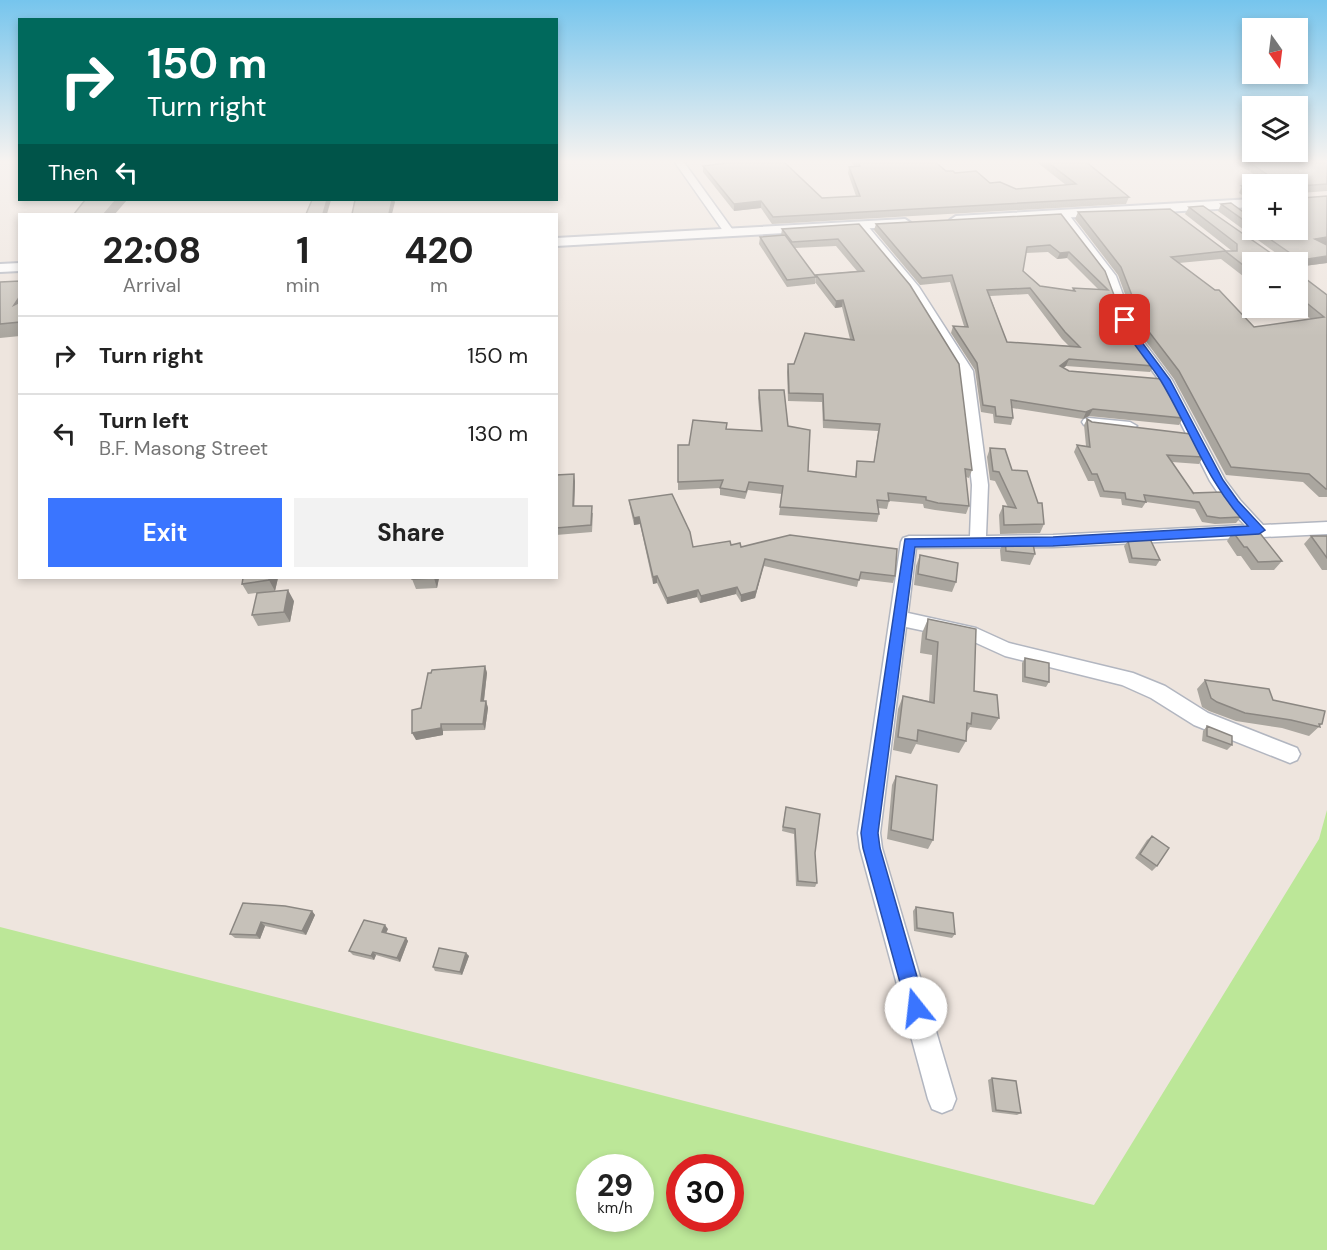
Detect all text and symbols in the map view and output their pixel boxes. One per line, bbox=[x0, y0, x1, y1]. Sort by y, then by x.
north arrow bbox=[1242, 18, 1308, 84]
map controls bbox=[1242, 18, 1308, 318]
text: 150 m bbox=[147, 36, 267, 91]
icon: right bbox=[48, 42, 126, 120]
text: Turn right bbox=[147, 89, 267, 124]
button: layers bbox=[1242, 96, 1308, 162]
icon: left bbox=[110, 156, 143, 189]
text: Then bbox=[48, 158, 98, 187]
button: + bbox=[1242, 174, 1308, 240]
text: 22:08 bbox=[102, 227, 201, 274]
text: 1 bbox=[296, 227, 309, 274]
text: 420 bbox=[404, 227, 474, 274]
button: − bbox=[1242, 252, 1308, 318]
text: Arrival bbox=[123, 272, 181, 298]
text: min bbox=[286, 272, 320, 298]
text: m bbox=[430, 272, 448, 298]
pin bbox=[1099, 294, 1150, 345]
icon: arrive bbox=[1108, 303, 1141, 336]
icon: right bbox=[48, 339, 81, 372]
text: Turn right bbox=[99, 341, 204, 370]
text: 150 m bbox=[467, 341, 528, 370]
text: Turn left bbox=[99, 406, 189, 435]
icon: left bbox=[48, 417, 81, 450]
text: 130 m bbox=[468, 419, 528, 448]
text: B.F. Masong Street bbox=[99, 435, 268, 461]
button: Exit bbox=[48, 498, 282, 567]
button: Share bbox=[294, 498, 528, 567]
position arrow bbox=[884, 976, 948, 1040]
speed limit sign: 30 bbox=[666, 1154, 744, 1232]
text: 29 bbox=[597, 1166, 633, 1205]
text: km/h bbox=[597, 1198, 633, 1218]

